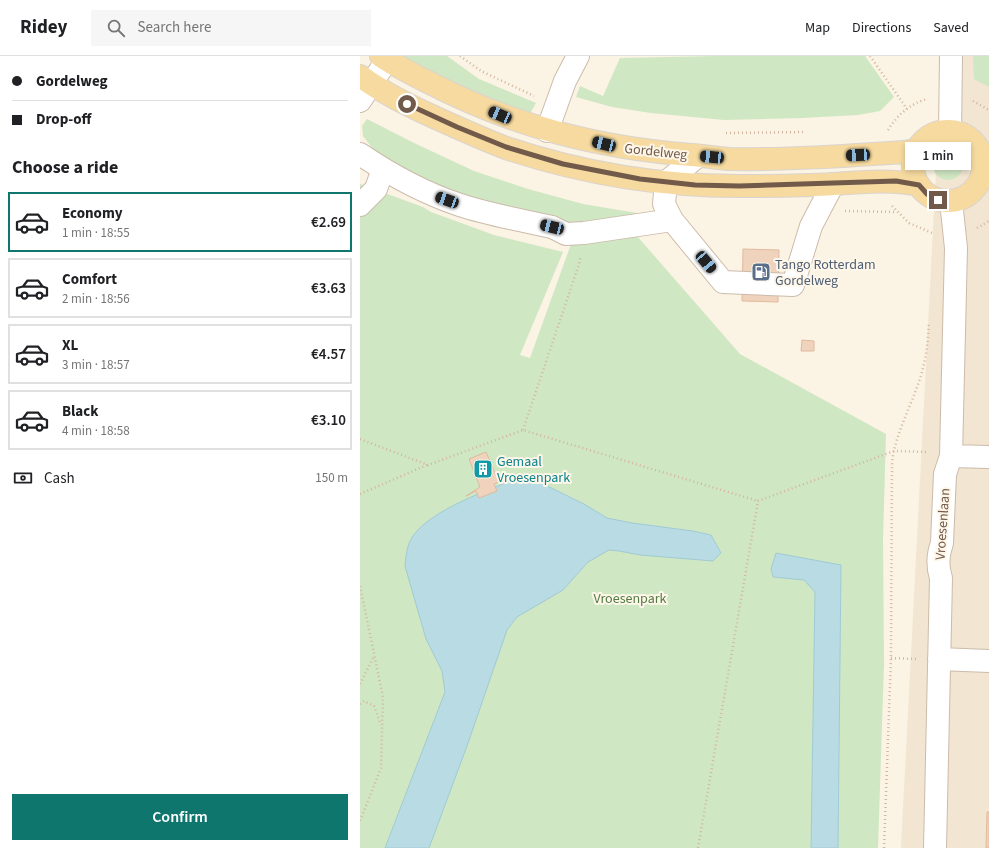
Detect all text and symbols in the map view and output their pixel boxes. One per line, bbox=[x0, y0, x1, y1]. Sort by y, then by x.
search box bbox=[91, 10, 371, 46]
text: Ridey bbox=[20, 14, 67, 41]
icon: search bbox=[105, 17, 127, 39]
text: Search here bbox=[137, 17, 211, 38]
text: Map bbox=[805, 18, 830, 38]
text: Directions bbox=[852, 18, 911, 38]
text: Saved bbox=[933, 18, 969, 38]
text: Gordelweg bbox=[36, 71, 108, 92]
route start bbox=[398, 95, 416, 113]
car bbox=[487, 105, 513, 125]
text: Drop-off bbox=[36, 109, 91, 130]
car bbox=[591, 135, 617, 153]
street label: Gordelweg bbox=[623, 139, 688, 165]
callout: 1 min bbox=[905, 142, 971, 170]
text: 1 min bbox=[923, 147, 953, 165]
car bbox=[846, 148, 870, 162]
car bbox=[700, 150, 724, 164]
text: Choose a ride bbox=[12, 155, 118, 180]
car bbox=[434, 190, 460, 210]
route end bbox=[929, 191, 947, 209]
text: Economy bbox=[62, 203, 123, 224]
icon: car bbox=[14, 204, 50, 240]
text: €2.69 bbox=[311, 212, 346, 233]
car bbox=[539, 218, 565, 236]
text: 1 min · 18:55 bbox=[62, 224, 130, 242]
car bbox=[694, 249, 718, 275]
place label: Tango Rotterdam Gordelweg bbox=[775, 255, 876, 291]
fuel station icon: Tango Rotterdam Gordelweg bbox=[750, 261, 772, 283]
text: Comfort bbox=[62, 269, 117, 290]
icon: car bbox=[14, 270, 50, 306]
text: €3.63 bbox=[311, 278, 346, 299]
text: 2 min · 18:56 bbox=[62, 290, 130, 308]
text: XL bbox=[62, 335, 78, 356]
icon: car bbox=[14, 336, 50, 372]
text: €4.57 bbox=[311, 344, 346, 365]
text: 3 min · 18:57 bbox=[62, 356, 130, 374]
text: Black bbox=[62, 401, 99, 422]
icon: car bbox=[14, 402, 50, 438]
text: €3.10 bbox=[311, 410, 346, 431]
text: 4 min · 18:58 bbox=[62, 422, 130, 440]
place label: Gemaal Vroesenpark bbox=[497, 452, 570, 488]
building icon: Gemaal Vroesenpark bbox=[472, 458, 494, 480]
icon: cash bbox=[12, 467, 34, 489]
text: Cash bbox=[44, 468, 75, 489]
text: 150 m bbox=[315, 469, 348, 487]
street label: Vroesenlaan bbox=[931, 487, 955, 561]
park label: Vroesenpark bbox=[593, 589, 667, 609]
button: Confirm bbox=[12, 794, 348, 840]

